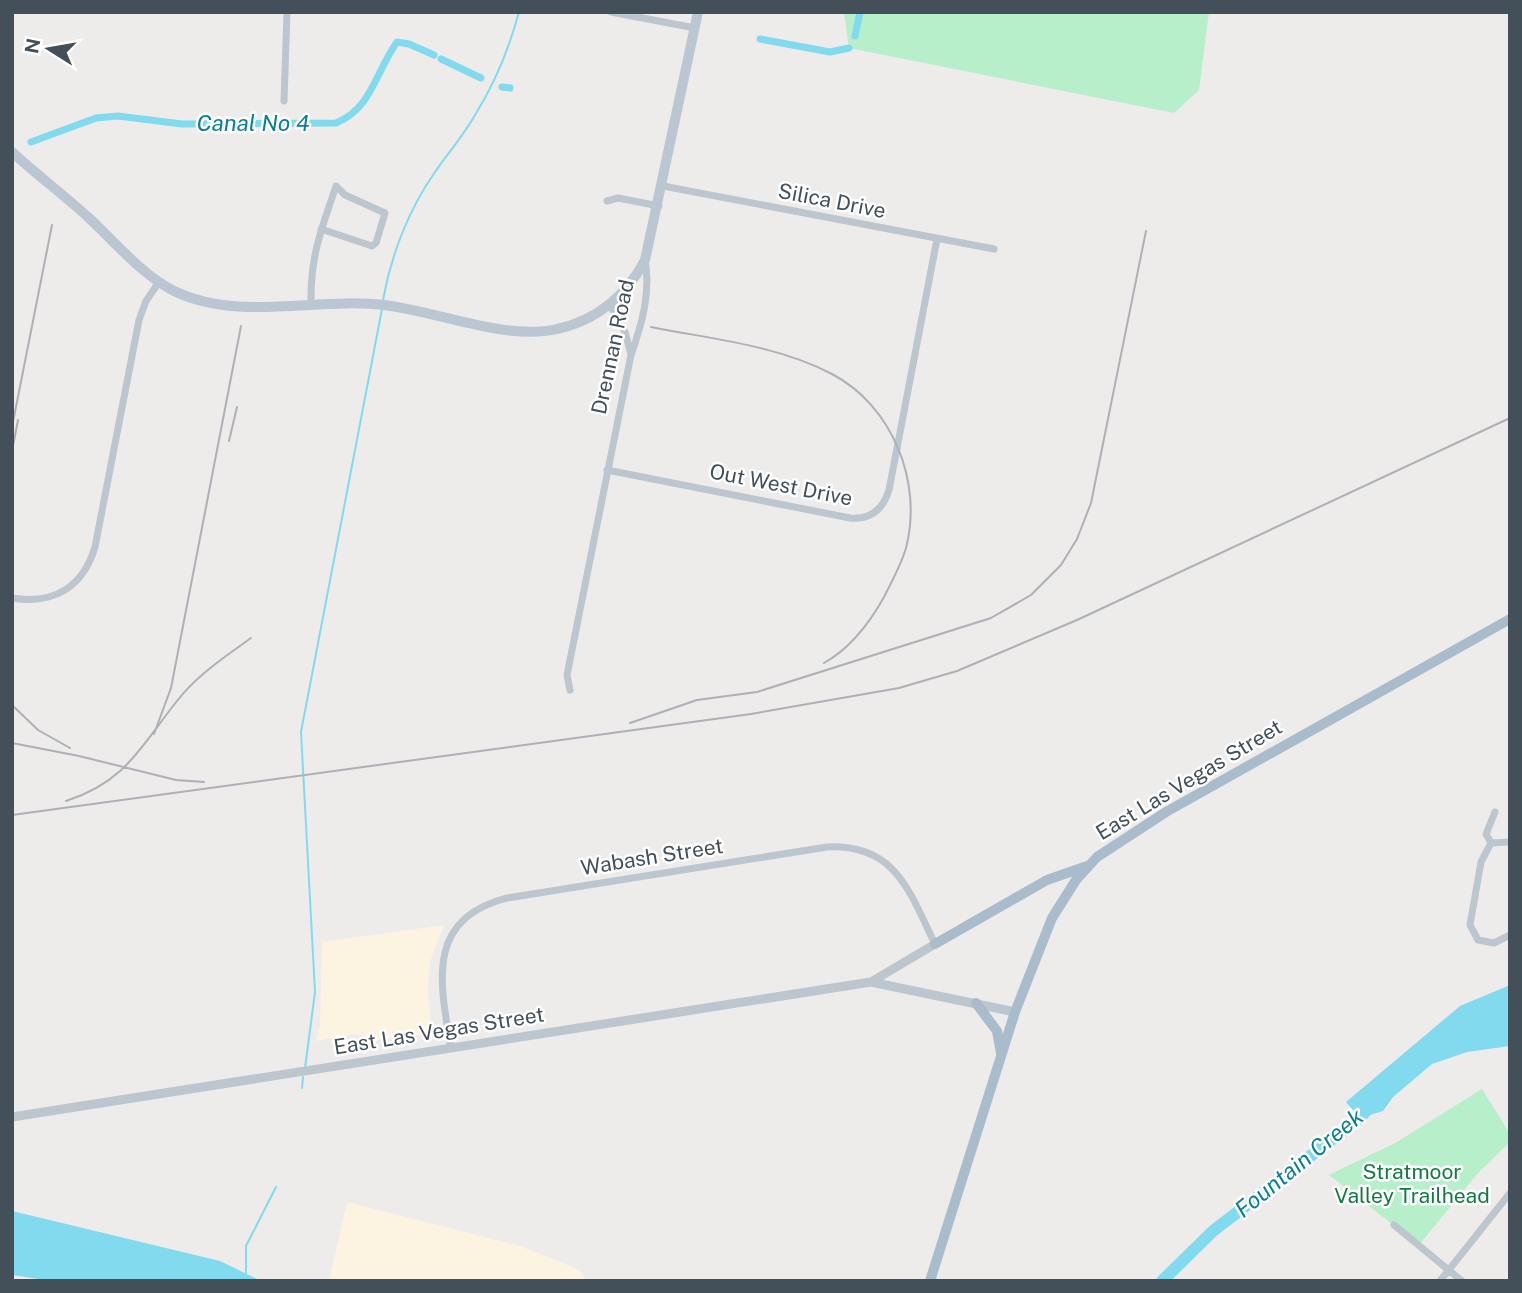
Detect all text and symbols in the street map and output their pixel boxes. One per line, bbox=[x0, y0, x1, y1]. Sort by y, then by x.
north arrow bbox=[14, 14, 84, 84]
text: N bbox=[20, 36, 45, 55]
water label: Canal No 4 bbox=[196, 109, 310, 136]
street label: Silica Drive bbox=[776, 178, 888, 223]
street label: Drennan Road bbox=[586, 277, 639, 417]
street label: Out West Drive bbox=[707, 458, 855, 511]
street label: East Las Vegas Street bbox=[1091, 714, 1286, 845]
street label: Wabash Street bbox=[579, 833, 725, 880]
street label: East Las Vegas Street bbox=[332, 1002, 546, 1059]
water label: Fountain Creek bbox=[1229, 1102, 1369, 1223]
park label: Stratmoor Valley Trailhead bbox=[1334, 1159, 1490, 1208]

